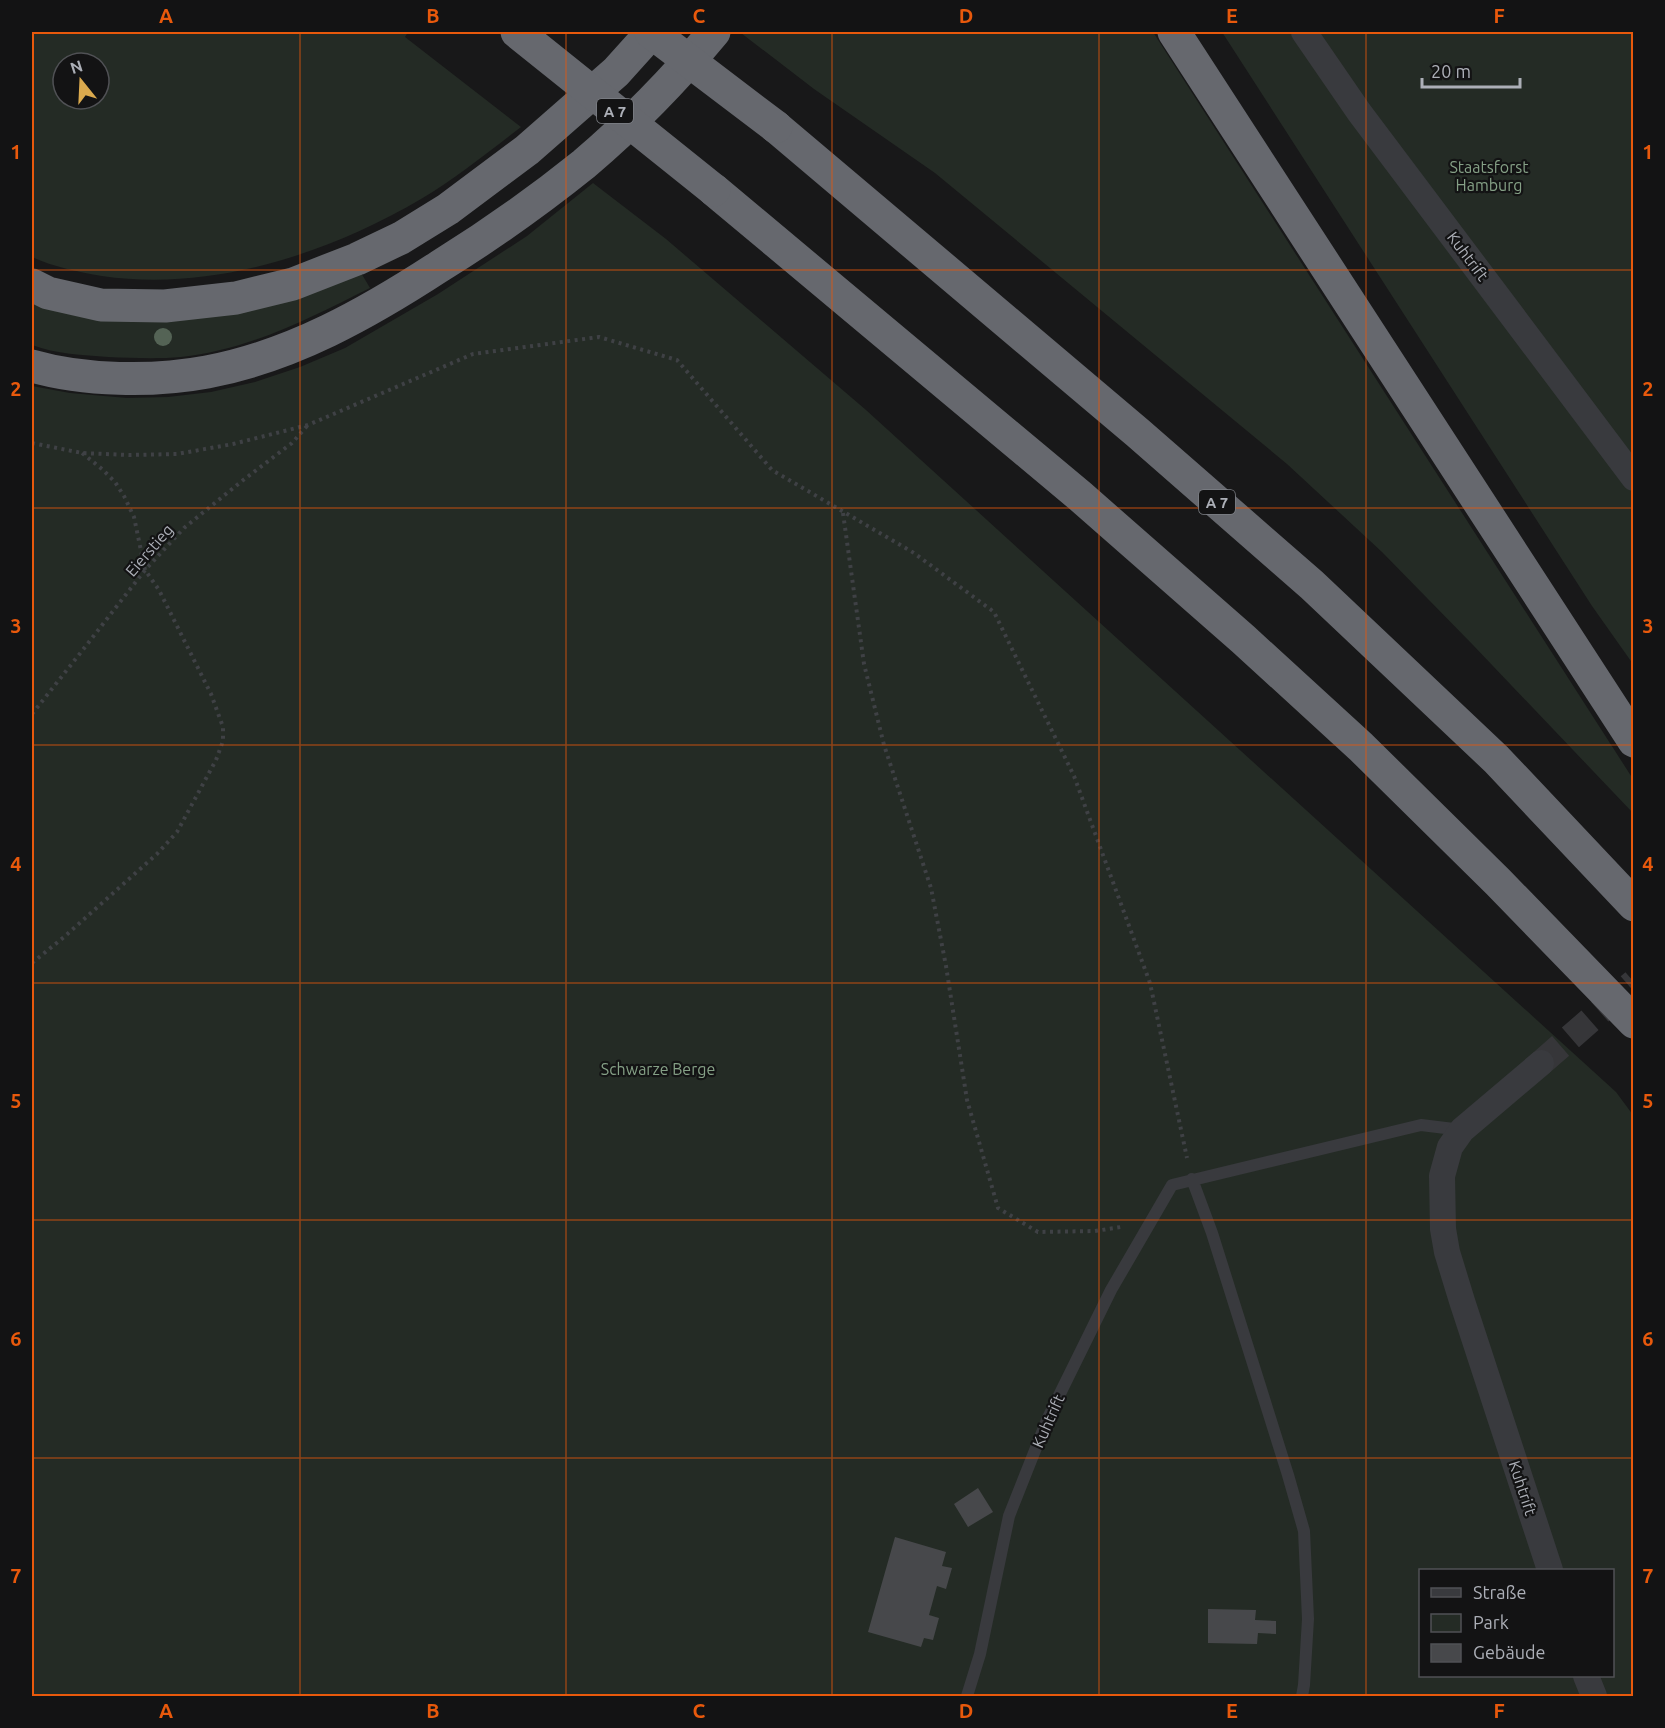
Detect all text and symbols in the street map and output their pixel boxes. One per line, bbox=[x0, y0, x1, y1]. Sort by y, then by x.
text: A bbox=[159, 4, 173, 27]
text: B bbox=[426, 4, 440, 27]
text: C bbox=[693, 4, 706, 27]
text: D bbox=[959, 4, 973, 27]
text: E bbox=[1226, 4, 1238, 27]
text: F bbox=[1493, 4, 1505, 27]
north arrow bbox=[51, 51, 111, 111]
scale bar bbox=[1422, 51, 1520, 89]
text: N bbox=[68, 56, 85, 77]
text: 20 m bbox=[1431, 61, 1471, 81]
road number: A 7 bbox=[597, 99, 633, 123]
text: 1 bbox=[10, 140, 22, 163]
text: 1 bbox=[1642, 140, 1654, 163]
park label: Staatsforst Hamburg bbox=[1449, 158, 1529, 194]
street label: Kuhtrift bbox=[1444, 228, 1493, 285]
text: 2 bbox=[10, 377, 22, 400]
text: 2 bbox=[1642, 377, 1654, 400]
road number: A 7 bbox=[1199, 490, 1235, 514]
street label: Eierstieg bbox=[122, 520, 176, 580]
text: 3 bbox=[10, 614, 22, 637]
text: 3 bbox=[1642, 614, 1654, 637]
text: 4 bbox=[10, 852, 22, 875]
text: 4 bbox=[1642, 852, 1654, 875]
park label: Schwarze Berge bbox=[601, 1060, 715, 1078]
text: 5 bbox=[10, 1089, 22, 1112]
text: 5 bbox=[1642, 1089, 1654, 1112]
text: 6 bbox=[10, 1327, 22, 1350]
text: 6 bbox=[1642, 1327, 1654, 1350]
street label: Kuhtrift bbox=[1028, 1391, 1068, 1451]
street label: Kuhtrift bbox=[1506, 1458, 1541, 1518]
text: 7 bbox=[10, 1564, 22, 1587]
text: 7 bbox=[1642, 1564, 1654, 1587]
legend bbox=[1419, 1569, 1614, 1677]
text: Straße bbox=[1473, 1582, 1526, 1602]
text: Park bbox=[1473, 1612, 1509, 1632]
text: Gebäude bbox=[1473, 1642, 1545, 1662]
text: A bbox=[159, 1699, 173, 1722]
text: B bbox=[426, 1699, 440, 1722]
text: C bbox=[693, 1699, 706, 1722]
text: D bbox=[959, 1699, 973, 1722]
text: E bbox=[1226, 1699, 1238, 1722]
text: F bbox=[1493, 1699, 1505, 1722]

